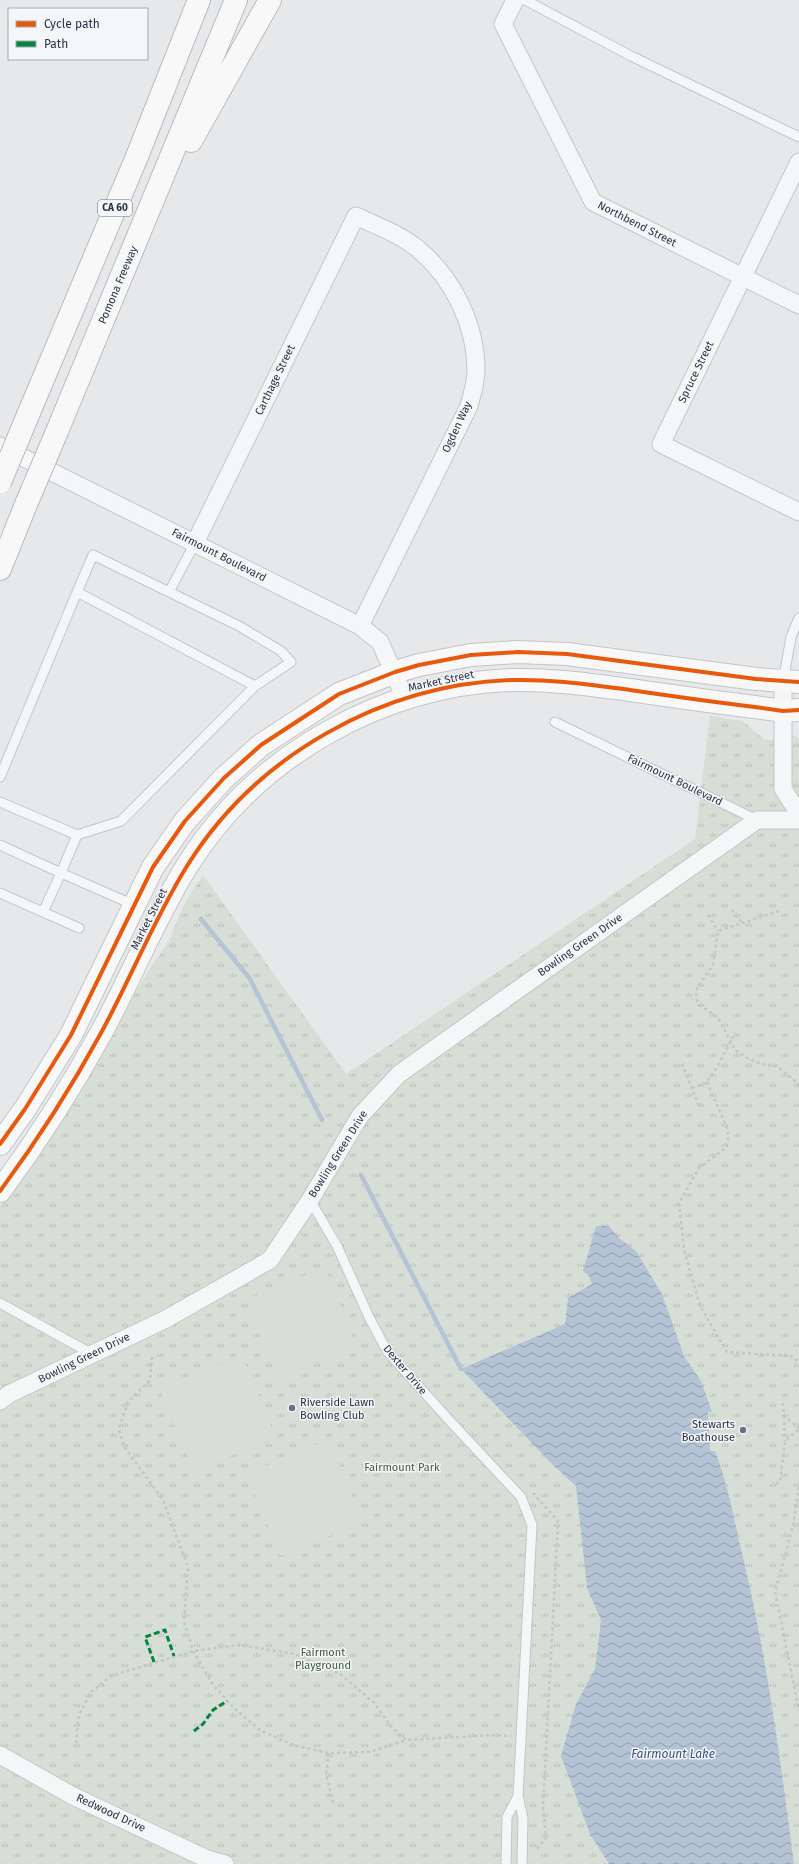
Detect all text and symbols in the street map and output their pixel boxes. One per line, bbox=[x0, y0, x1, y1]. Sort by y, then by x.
legend bbox=[8, 8, 148, 60]
text: Cycle path bbox=[44, 17, 100, 31]
text: Path bbox=[44, 37, 68, 51]
street label: Northbend Street bbox=[595, 198, 679, 250]
road number: CA 60 bbox=[98, 200, 132, 216]
street label: Pomona Freeway bbox=[96, 243, 141, 326]
street label: Spruce Street bbox=[675, 339, 717, 405]
street label: Carthage Street bbox=[252, 343, 298, 417]
street label: Ogden Way bbox=[439, 399, 475, 455]
street label: Fairmount Boulevard bbox=[170, 526, 268, 584]
street label: Market Street bbox=[407, 668, 475, 694]
street label: Fairmount Boulevard bbox=[625, 751, 725, 809]
street label: Market Street bbox=[128, 886, 170, 952]
street label: Bowling Green Drive bbox=[535, 911, 625, 979]
street label: Bowling Green Drive bbox=[306, 1108, 370, 1200]
street label: Bowling Green Drive bbox=[36, 1330, 132, 1386]
street label: Dexter Drive bbox=[380, 1342, 430, 1398]
place label: Riverside Lawn Bowling Club bbox=[300, 1396, 375, 1422]
marker: Riverside Lawn Bowling Club bbox=[287, 1403, 297, 1413]
place label: Stewarts Boathouse bbox=[682, 1418, 735, 1444]
marker: Stewarts Boathouse bbox=[738, 1425, 748, 1435]
park label: Fairmount Park bbox=[364, 1461, 440, 1474]
park label: Fairmont Playground bbox=[295, 1646, 351, 1672]
water label: Fairmount Lake bbox=[631, 1747, 715, 1761]
street label: Redwood Drive bbox=[74, 1791, 148, 1835]

